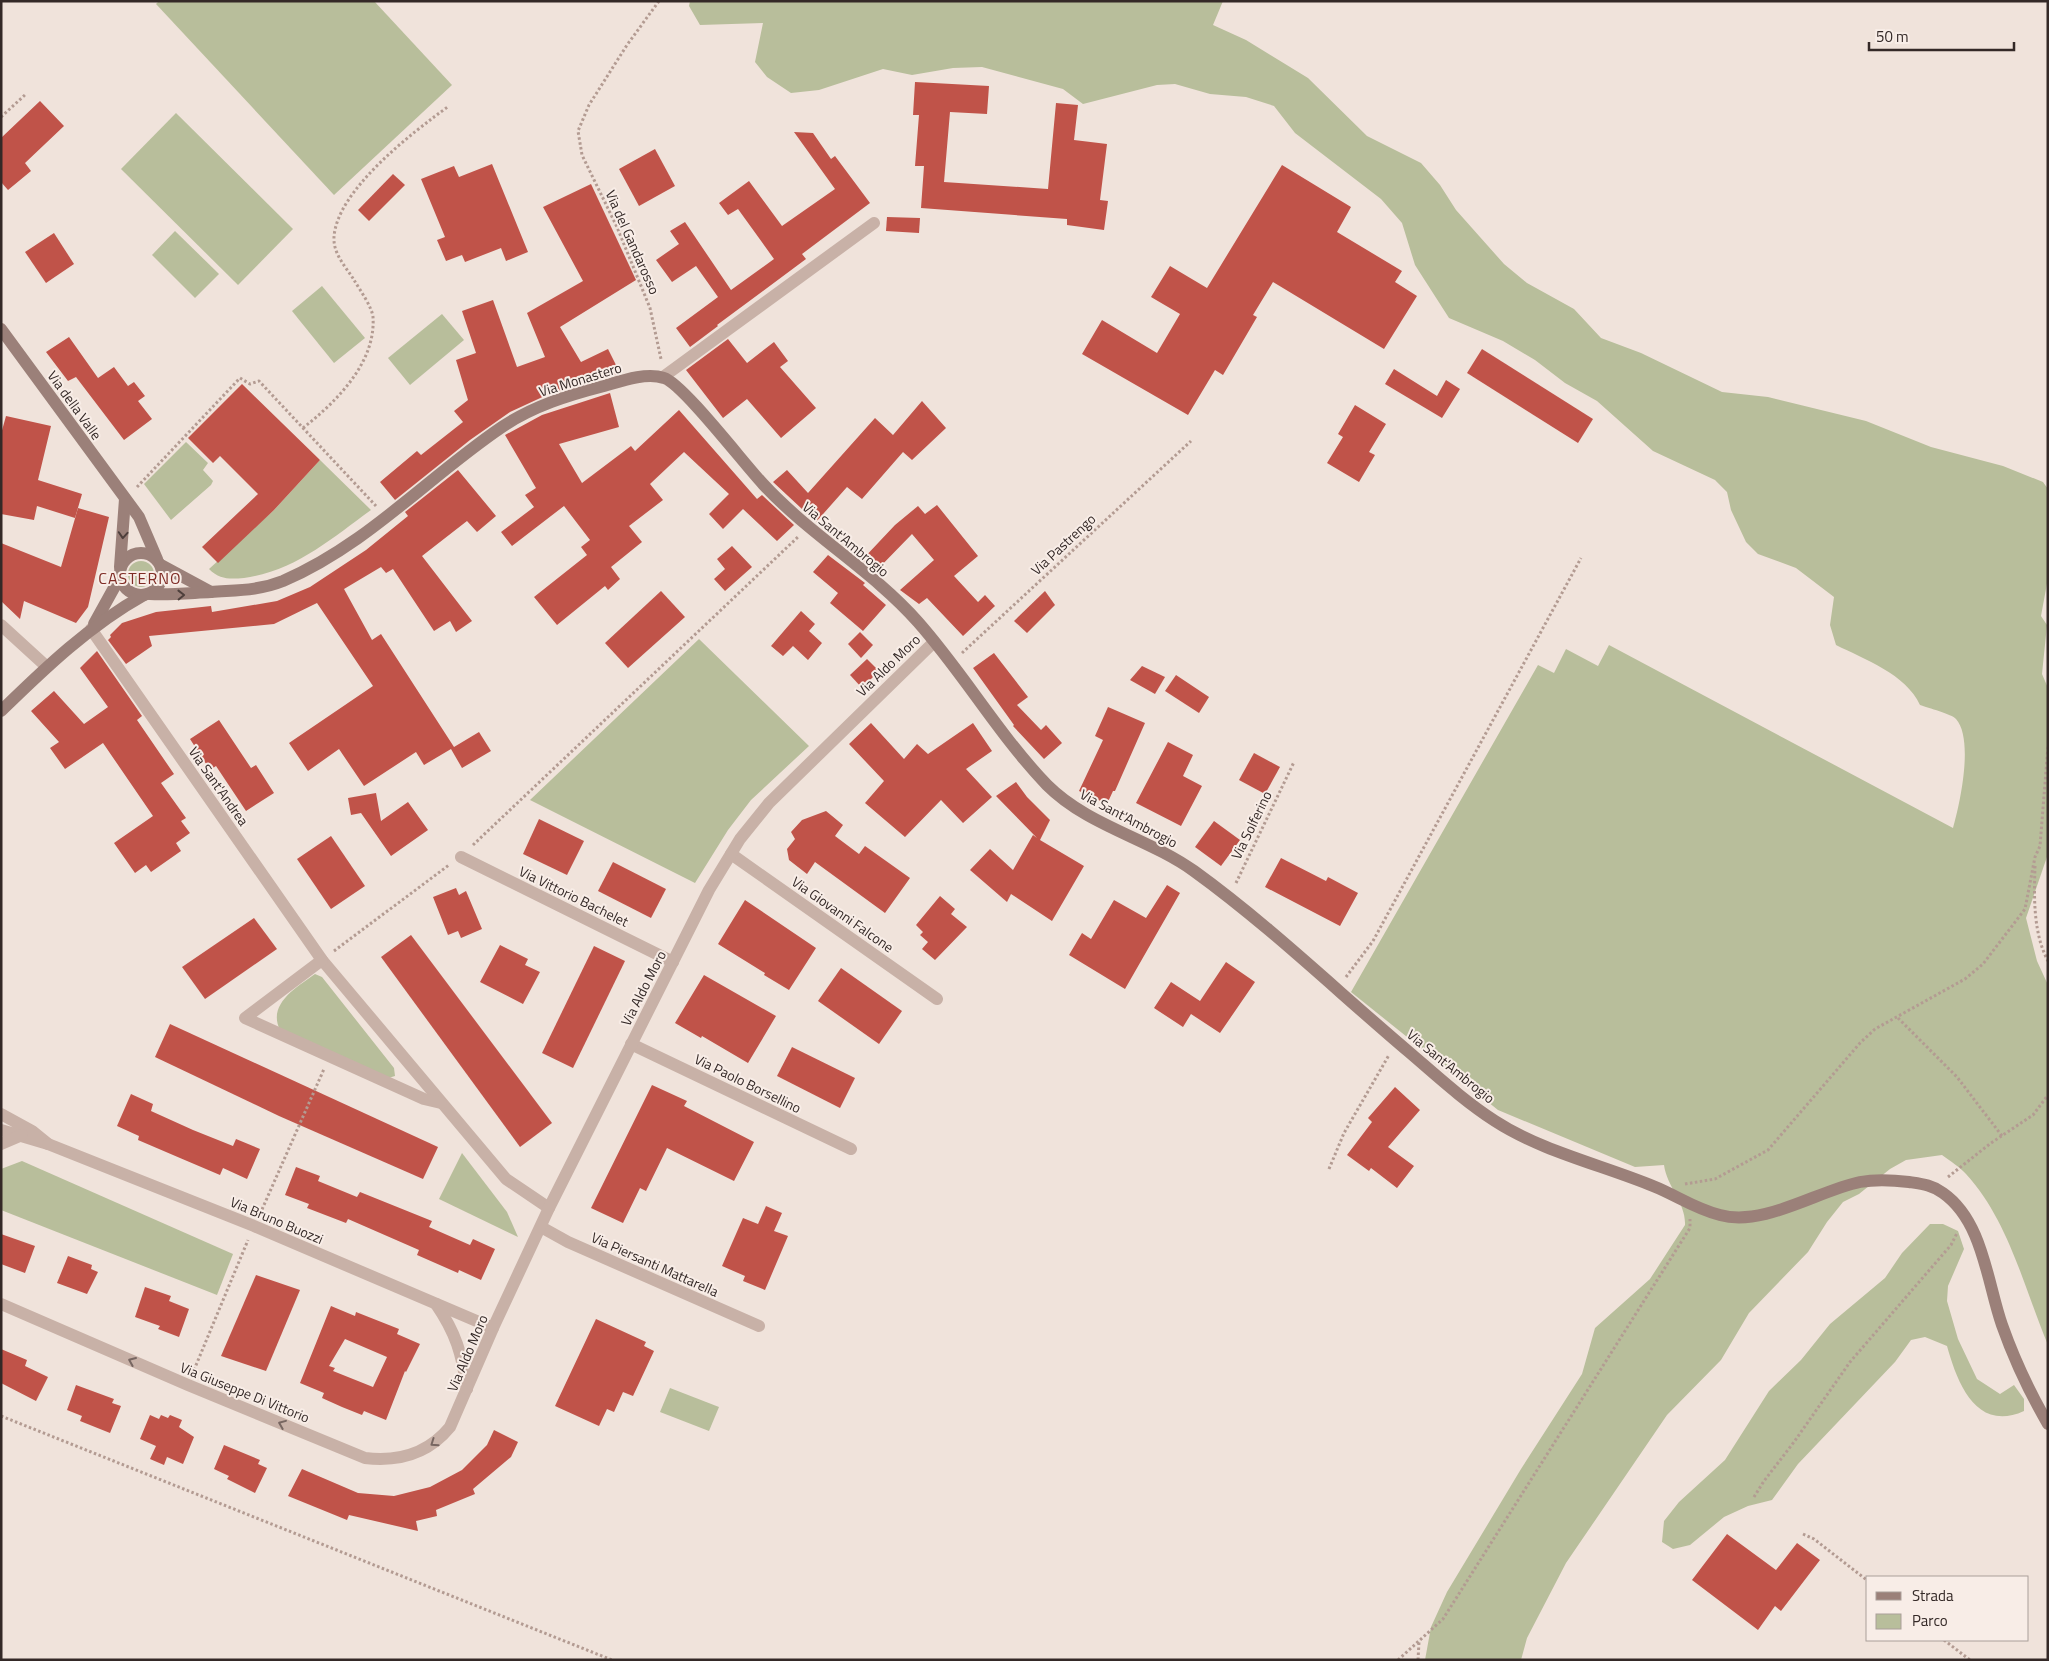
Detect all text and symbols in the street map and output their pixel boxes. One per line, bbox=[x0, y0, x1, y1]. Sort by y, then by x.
scale bar bbox=[1869, 20, 2014, 52]
text: 50 m bbox=[1876, 25, 1909, 48]
street label: Via del Gandarosso bbox=[601, 186, 665, 298]
street label: Via Monastero bbox=[536, 356, 624, 402]
street label: Via della Valle bbox=[43, 366, 107, 444]
street label: Via Sant'Ambrogio bbox=[798, 496, 894, 582]
street label: Via Pastrengo bbox=[1026, 508, 1100, 580]
one-way arrow bbox=[117, 531, 128, 539]
district label: CASTERNO bbox=[98, 566, 182, 590]
one-way arrow bbox=[177, 589, 185, 600]
street label: Via Aldo Moro bbox=[851, 629, 925, 701]
street label: Via Sant'Andrea bbox=[184, 742, 254, 830]
street label: Via Sant'Ambrogio bbox=[1076, 783, 1182, 853]
street label: Via Solferino bbox=[1225, 787, 1277, 863]
street label: Via Vittorio Bachelet bbox=[516, 860, 632, 932]
street label: Via Giovanni Falcone bbox=[788, 871, 898, 957]
street label: Via Aldo Moro bbox=[615, 947, 671, 1029]
street label: Via Sant'Ambrogio bbox=[1403, 1024, 1499, 1108]
street label: Via Paolo Borsellino bbox=[691, 1048, 805, 1118]
street label: Via Bruno Buozzi bbox=[227, 1191, 327, 1249]
street label: Via Piersanti Mattarella bbox=[588, 1226, 722, 1302]
street label: Via Aldo Moro bbox=[441, 1311, 493, 1395]
one-way arrow bbox=[128, 1356, 137, 1367]
street label: Via Giuseppe Di Vittorio bbox=[177, 1356, 313, 1428]
one-way arrow bbox=[278, 1419, 287, 1430]
one-way arrow bbox=[430, 1437, 440, 1446]
legend bbox=[1866, 1576, 2029, 1641]
text: Strada bbox=[1912, 1584, 1954, 1607]
text: Parco bbox=[1912, 1609, 1948, 1632]

